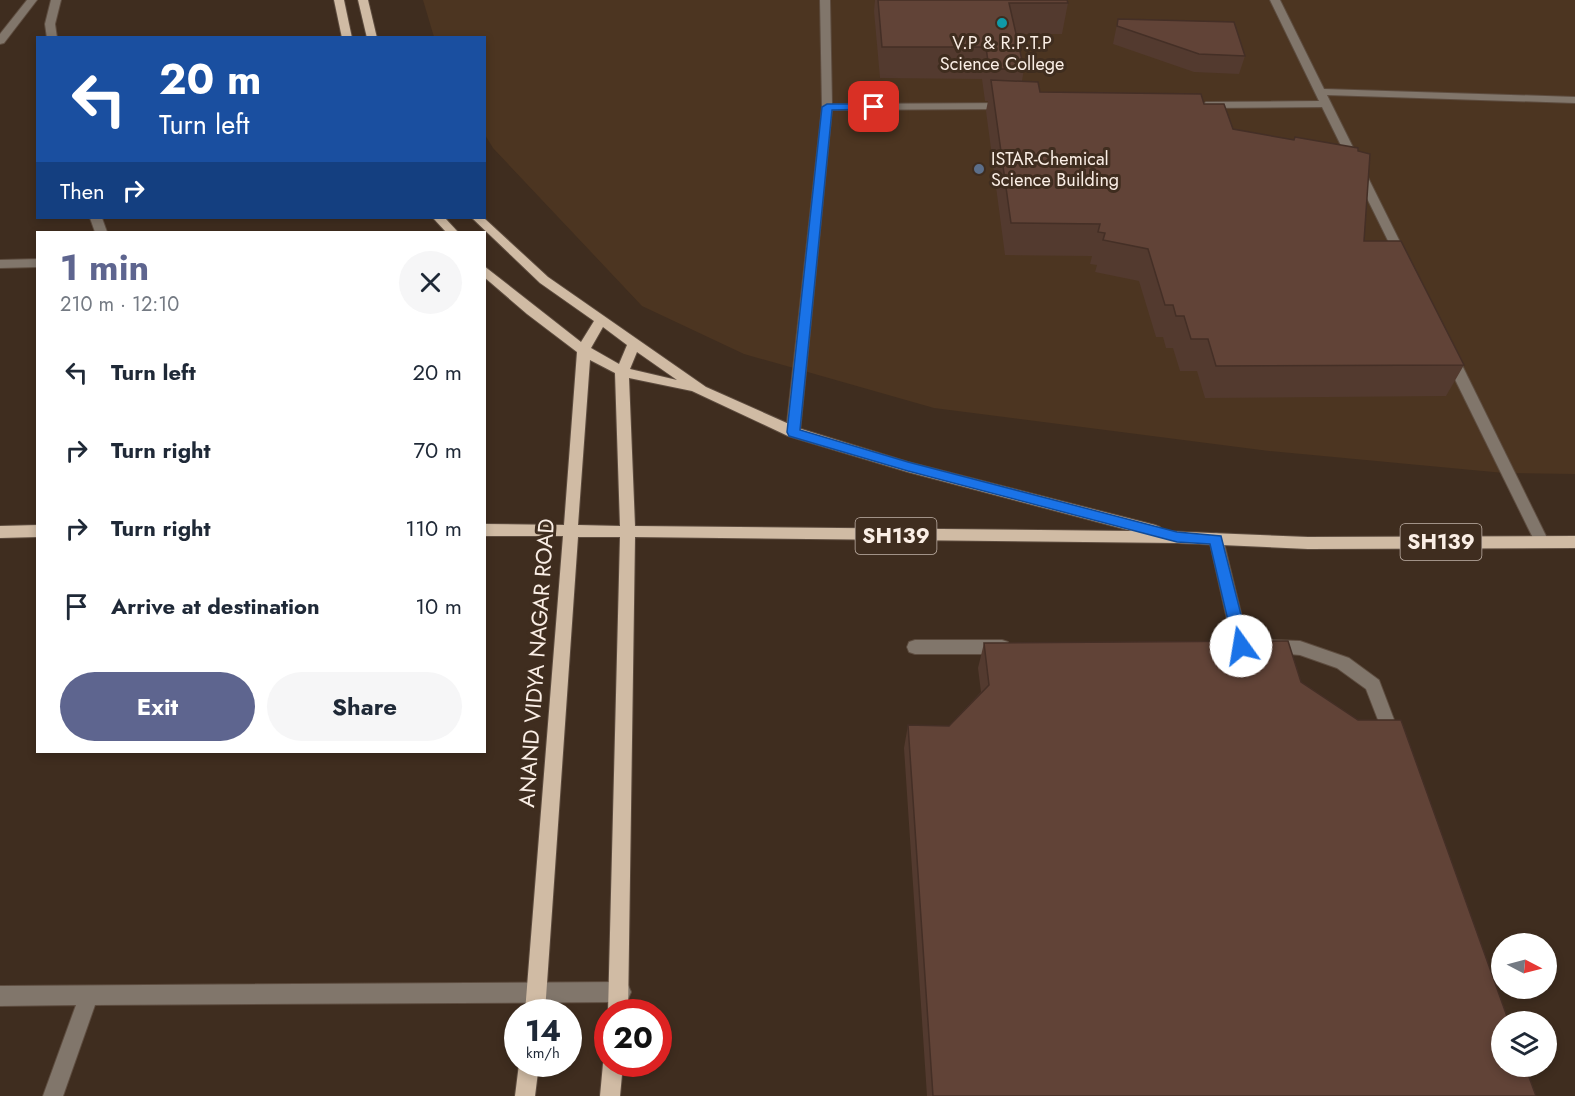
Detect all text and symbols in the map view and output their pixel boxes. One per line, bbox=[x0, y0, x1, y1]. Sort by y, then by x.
marker: V.P & R.P.T.P Science College bbox=[995, 16, 1009, 30]
place label: V.P & R.P.T.P Science College bbox=[940, 30, 1064, 77]
text: 20 m bbox=[159, 49, 261, 110]
icon: left bbox=[60, 60, 138, 138]
pin bbox=[848, 81, 899, 132]
icon: arrive bbox=[857, 90, 890, 123]
text: Turn left bbox=[159, 105, 249, 144]
place label: ISTAR-Chemical Science Building bbox=[991, 146, 1119, 193]
marker: ISTAR-Chemical Science Building bbox=[972, 162, 986, 176]
icon: right bbox=[117, 174, 150, 207]
text: Then bbox=[60, 175, 105, 207]
text: 1 min bbox=[60, 241, 149, 293]
button: close bbox=[399, 251, 462, 314]
text: 210 m · 12:10 bbox=[60, 290, 179, 319]
icon: left bbox=[60, 356, 93, 389]
text: Turn left bbox=[111, 356, 196, 388]
text: 20 m bbox=[413, 356, 462, 388]
icon: right bbox=[60, 434, 93, 467]
text: Turn right bbox=[111, 434, 211, 466]
text: 70 m bbox=[413, 434, 462, 466]
icon: right bbox=[60, 512, 93, 545]
text: Turn right bbox=[111, 512, 211, 544]
text: 110 m bbox=[405, 512, 462, 544]
street label: ANAND VIDYA NAGAR ROAD bbox=[510, 517, 562, 808]
road number: SH139 bbox=[856, 518, 936, 554]
road number: SH139 bbox=[1400, 524, 1482, 560]
icon: arrive bbox=[60, 590, 93, 623]
text: Arrive at destination bbox=[111, 590, 320, 622]
text: 10 m bbox=[415, 590, 462, 622]
position arrow bbox=[1209, 614, 1273, 678]
button: Exit bbox=[60, 672, 255, 741]
button: Share bbox=[267, 672, 462, 741]
north arrow bbox=[1491, 933, 1557, 999]
map controls bbox=[1491, 933, 1557, 1077]
speed limit sign: 20 bbox=[594, 999, 672, 1077]
text: 14 bbox=[525, 1009, 561, 1052]
button: layers bbox=[1491, 1011, 1557, 1077]
text: km/h bbox=[526, 1042, 560, 1064]

